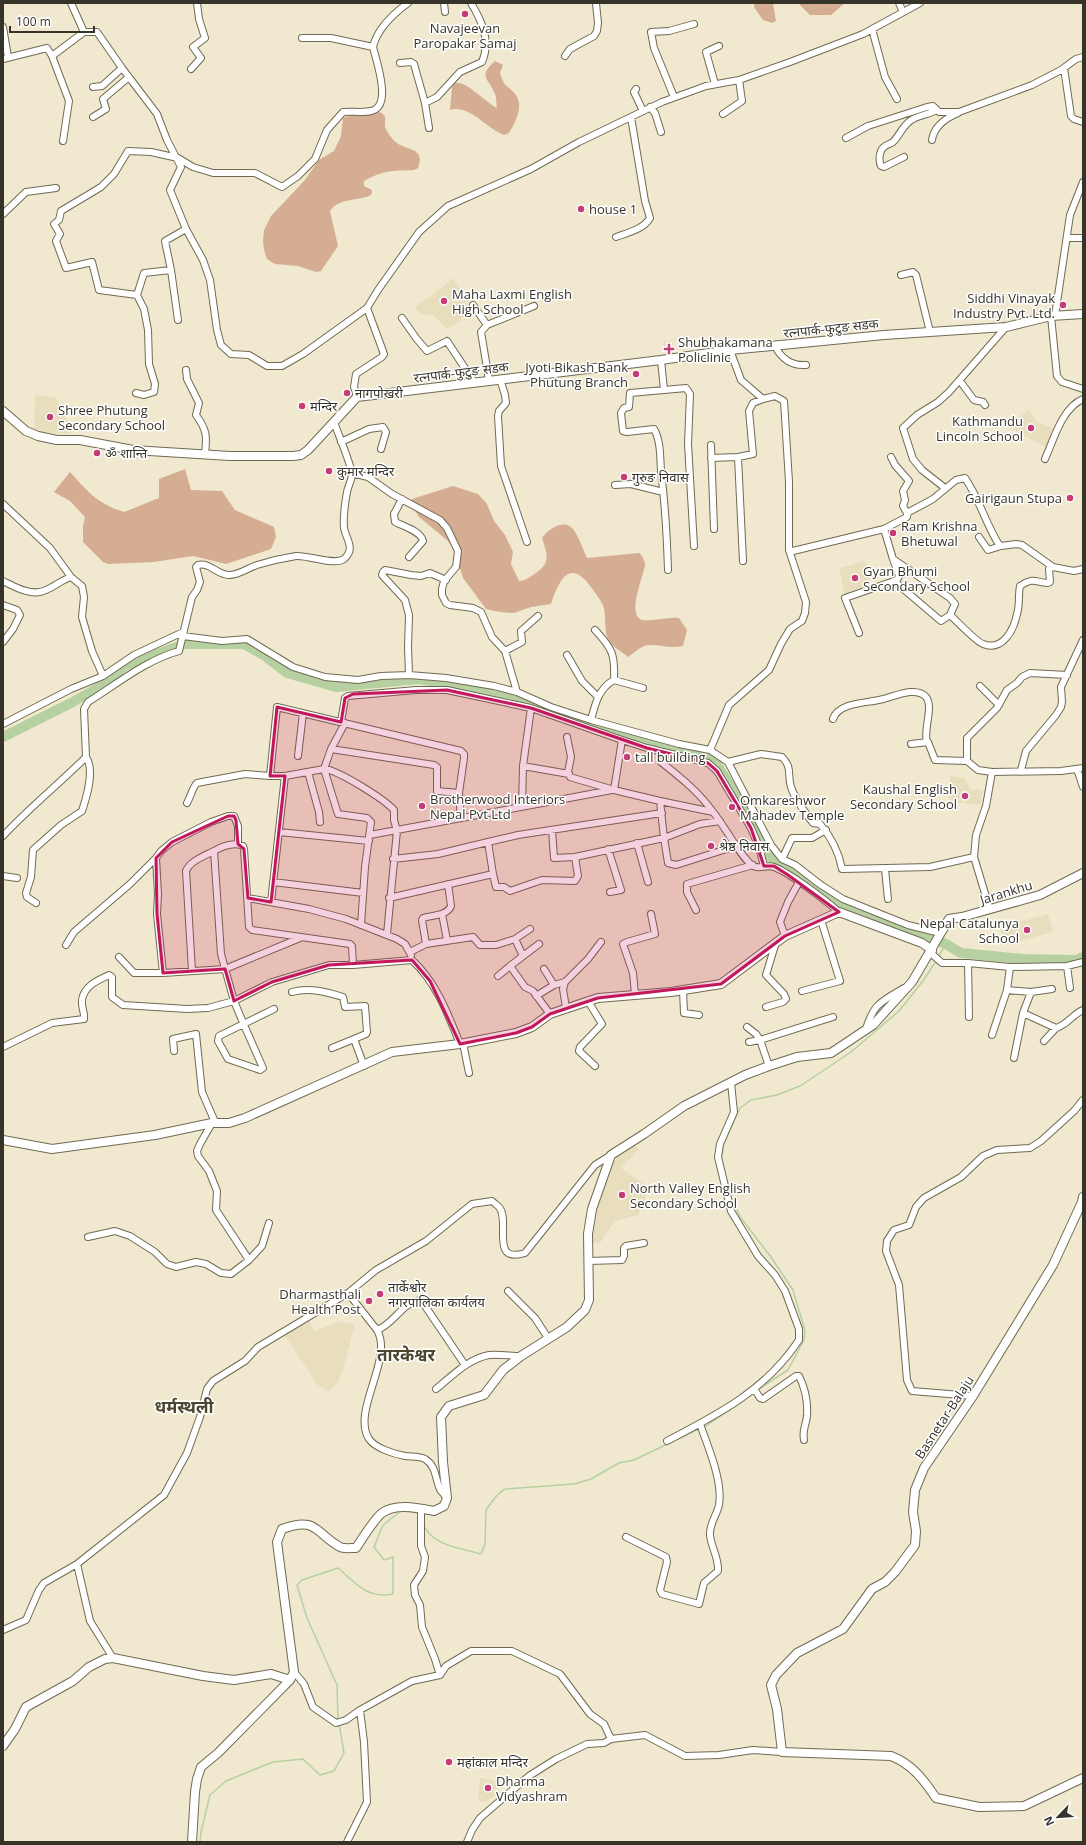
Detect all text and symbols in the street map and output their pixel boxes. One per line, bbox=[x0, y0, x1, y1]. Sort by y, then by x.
scale bar bbox=[10, 8, 94, 34]
marker: Navajeevan Paropakar Samaj bbox=[460, 9, 470, 19]
text: 100 m bbox=[16, 13, 51, 30]
place label: Navajeevan Paropakar Samaj bbox=[414, 19, 517, 52]
place label: house 1 bbox=[589, 200, 637, 218]
marker: house 1 bbox=[576, 204, 586, 214]
place label: Maha Laxmi English High School bbox=[452, 285, 572, 318]
place label: Siddhi Vinayak Industry Pvt. Ltd. bbox=[953, 289, 1055, 322]
marker: Maha Laxmi English High School bbox=[439, 296, 449, 306]
marker: Siddhi Vinayak Industry Pvt. Ltd. bbox=[1058, 300, 1068, 310]
street label: रत्नपार्क-फुटुङ सडक bbox=[783, 314, 880, 342]
place label: Shubhakamana Policlinic bbox=[678, 333, 773, 366]
marker: Shubhakamana Policlinic bbox=[663, 343, 675, 355]
street label: रत्नपार्क-फुटुङ सडक bbox=[413, 357, 510, 387]
place label: Jyoti Bikash Bank Phutung Branch bbox=[523, 358, 628, 391]
marker: Jyoti Bikash Bank Phutung Branch bbox=[631, 369, 641, 379]
place label: नागपोखरी bbox=[355, 384, 404, 402]
marker: नागपोखरी bbox=[342, 388, 352, 398]
place label: मन्दिर bbox=[310, 397, 338, 415]
place label: Shree Phutung Secondary School bbox=[58, 401, 165, 434]
marker: मन्दिर bbox=[297, 401, 307, 411]
marker: Shree Phutung Secondary School bbox=[45, 412, 55, 422]
place label: Kathmandu Lincoln School bbox=[936, 412, 1023, 445]
marker: Kathmandu Lincoln School bbox=[1026, 423, 1036, 433]
place label: ॐ शान्ति bbox=[105, 444, 148, 462]
marker: ॐ शान्ति bbox=[92, 448, 102, 458]
place label: कुमार मन्दिर bbox=[337, 462, 395, 480]
marker: कुमार मन्दिर bbox=[324, 466, 334, 476]
place label: गुरुङ निवास bbox=[632, 468, 689, 486]
marker: गुरुङ निवास bbox=[619, 472, 629, 482]
place label: Gairigaun Stupa bbox=[965, 489, 1062, 507]
marker: Gairigaun Stupa bbox=[1065, 493, 1075, 503]
place label: Ram Krishna Bhetuwal bbox=[901, 517, 978, 550]
marker: Ram Krishna Bhetuwal bbox=[888, 528, 898, 538]
place label: Gyan Bhumi Secondary School bbox=[863, 562, 970, 595]
marker: Gyan Bhumi Secondary School bbox=[850, 573, 860, 583]
place label: tall building bbox=[635, 748, 706, 766]
marker: tall building bbox=[622, 752, 632, 762]
place label: Kaushal English Secondary School bbox=[850, 780, 957, 813]
place label: Brotherwood Interiors Nepal Pvt Ltd bbox=[430, 790, 565, 823]
place label: Omkareshwor Mahadev Temple bbox=[740, 791, 844, 824]
marker: Kaushal English Secondary School bbox=[960, 791, 970, 801]
marker: Brotherwood Interiors Nepal Pvt Ltd bbox=[417, 801, 427, 811]
marker: Omkareshwor Mahadev Temple bbox=[727, 802, 737, 812]
place label: श्रेष्ठ निवास bbox=[719, 837, 769, 855]
marker: श्रेष्ठ निवास bbox=[706, 841, 716, 851]
street label: Jarankhu bbox=[976, 875, 1034, 909]
place label: Nepal Catalunya School bbox=[920, 914, 1019, 947]
marker: Nepal Catalunya School bbox=[1022, 925, 1032, 935]
place label: North Valley English Secondary School bbox=[630, 1179, 751, 1212]
marker: North Valley English Secondary School bbox=[617, 1190, 627, 1200]
place label: तार्केश्वोर नगरपालिका कार्यलय bbox=[388, 1278, 485, 1311]
place label: Dharmasthali Health Post bbox=[279, 1285, 361, 1318]
marker: तार्केश्वोर नगरपालिका कार्यलय bbox=[375, 1289, 385, 1299]
marker: Dharmasthali Health Post bbox=[364, 1296, 374, 1306]
district label: तारकेश्वर bbox=[377, 1343, 435, 1366]
street label: Basnetar-Balaju bbox=[910, 1372, 978, 1462]
district label: धर्मस्थली bbox=[154, 1395, 215, 1418]
place label: महांकाल मन्दिर bbox=[457, 1753, 529, 1771]
marker: महांकाल मन्दिर bbox=[444, 1757, 454, 1767]
place label: Dharma Vidyashram bbox=[496, 1772, 567, 1805]
marker: Dharma Vidyashram bbox=[483, 1783, 493, 1793]
north arrow bbox=[1038, 1797, 1078, 1837]
text: N bbox=[1040, 1814, 1057, 1829]

